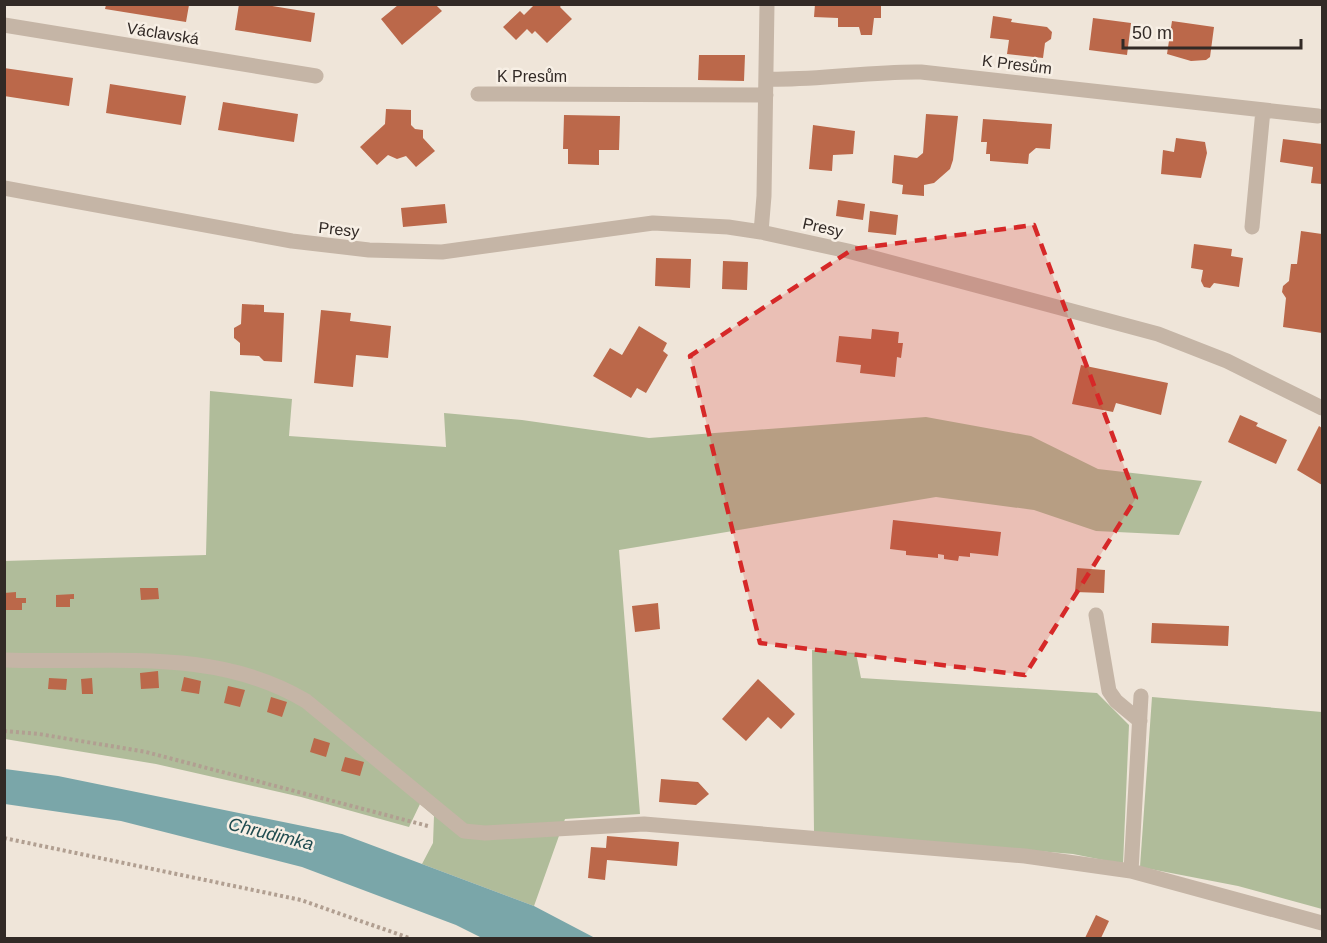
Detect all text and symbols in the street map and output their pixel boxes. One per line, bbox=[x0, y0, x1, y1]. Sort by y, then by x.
scale bar bbox=[1123, 12, 1302, 50]
street label: Václavská bbox=[126, 19, 200, 48]
text: 50 m bbox=[1132, 23, 1172, 43]
street label: K Presům bbox=[981, 52, 1053, 77]
street label: K Presům bbox=[497, 68, 567, 85]
street label: Presy bbox=[801, 215, 845, 240]
street label: Presy bbox=[318, 219, 360, 240]
water label: Chrudimka bbox=[226, 814, 316, 854]

